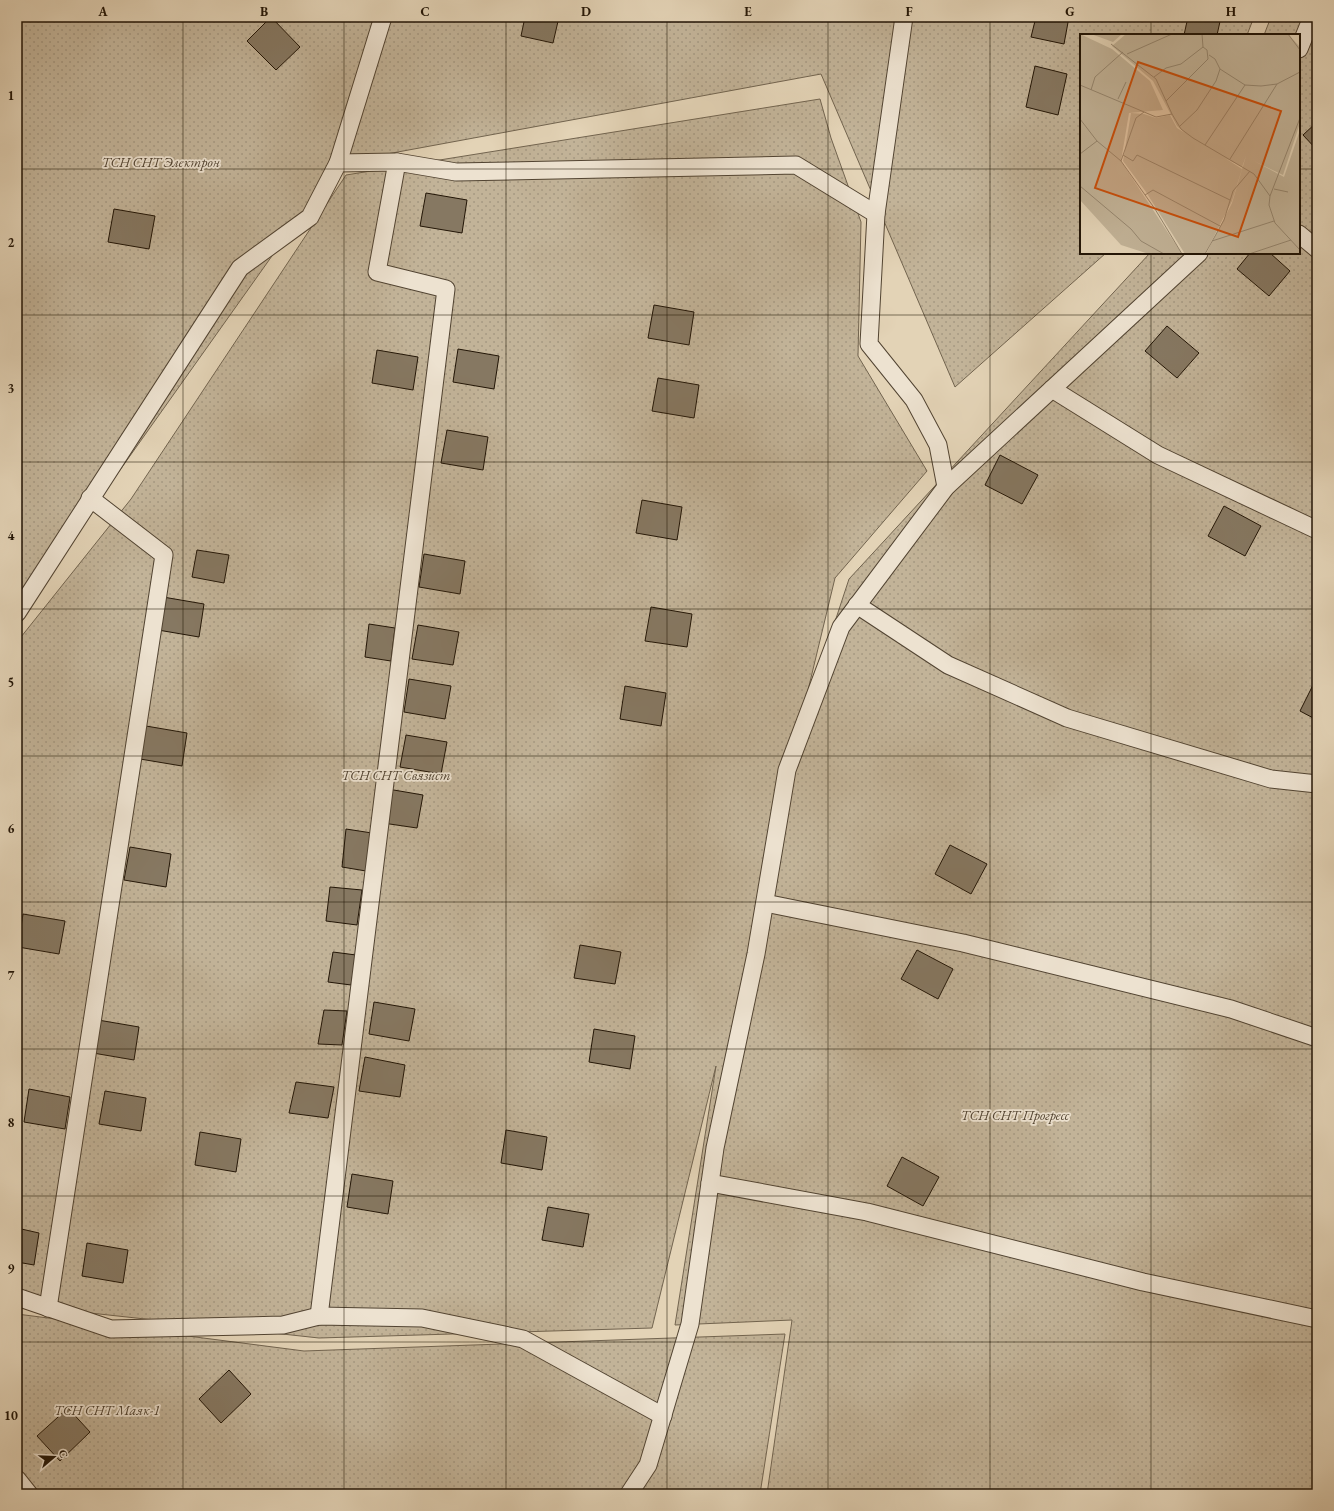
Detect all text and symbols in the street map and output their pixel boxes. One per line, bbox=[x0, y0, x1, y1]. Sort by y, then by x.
text: A bbox=[97, 3, 108, 20]
text: B bbox=[260, 3, 268, 20]
text: C bbox=[420, 3, 430, 20]
text: D bbox=[581, 3, 591, 20]
text: E bbox=[744, 3, 752, 20]
text: F bbox=[905, 3, 913, 20]
text: G bbox=[1065, 3, 1075, 20]
text: H bbox=[1226, 3, 1237, 20]
inset map bbox=[1080, 34, 1300, 254]
text: 1 bbox=[8, 87, 15, 104]
park label: ТСН СНТ Электрон bbox=[102, 153, 220, 171]
text: 2 bbox=[8, 234, 15, 251]
text: 3 bbox=[8, 380, 15, 397]
text: 4 bbox=[8, 527, 15, 544]
text: 5 bbox=[8, 674, 14, 691]
park label: ТСН СНТ Связист bbox=[341, 766, 451, 784]
text: 6 bbox=[8, 820, 15, 837]
text: 7 bbox=[8, 967, 15, 984]
park label: ТСН СНТ Прогресс bbox=[961, 1106, 1070, 1124]
text: 8 bbox=[8, 1114, 15, 1131]
text: 9 bbox=[8, 1260, 15, 1277]
park label: ТСН СНТ Маяк-1 bbox=[54, 1401, 160, 1419]
text: 10 bbox=[4, 1407, 18, 1424]
north arrow bbox=[34, 1437, 74, 1477]
text: С bbox=[56, 1448, 71, 1460]

